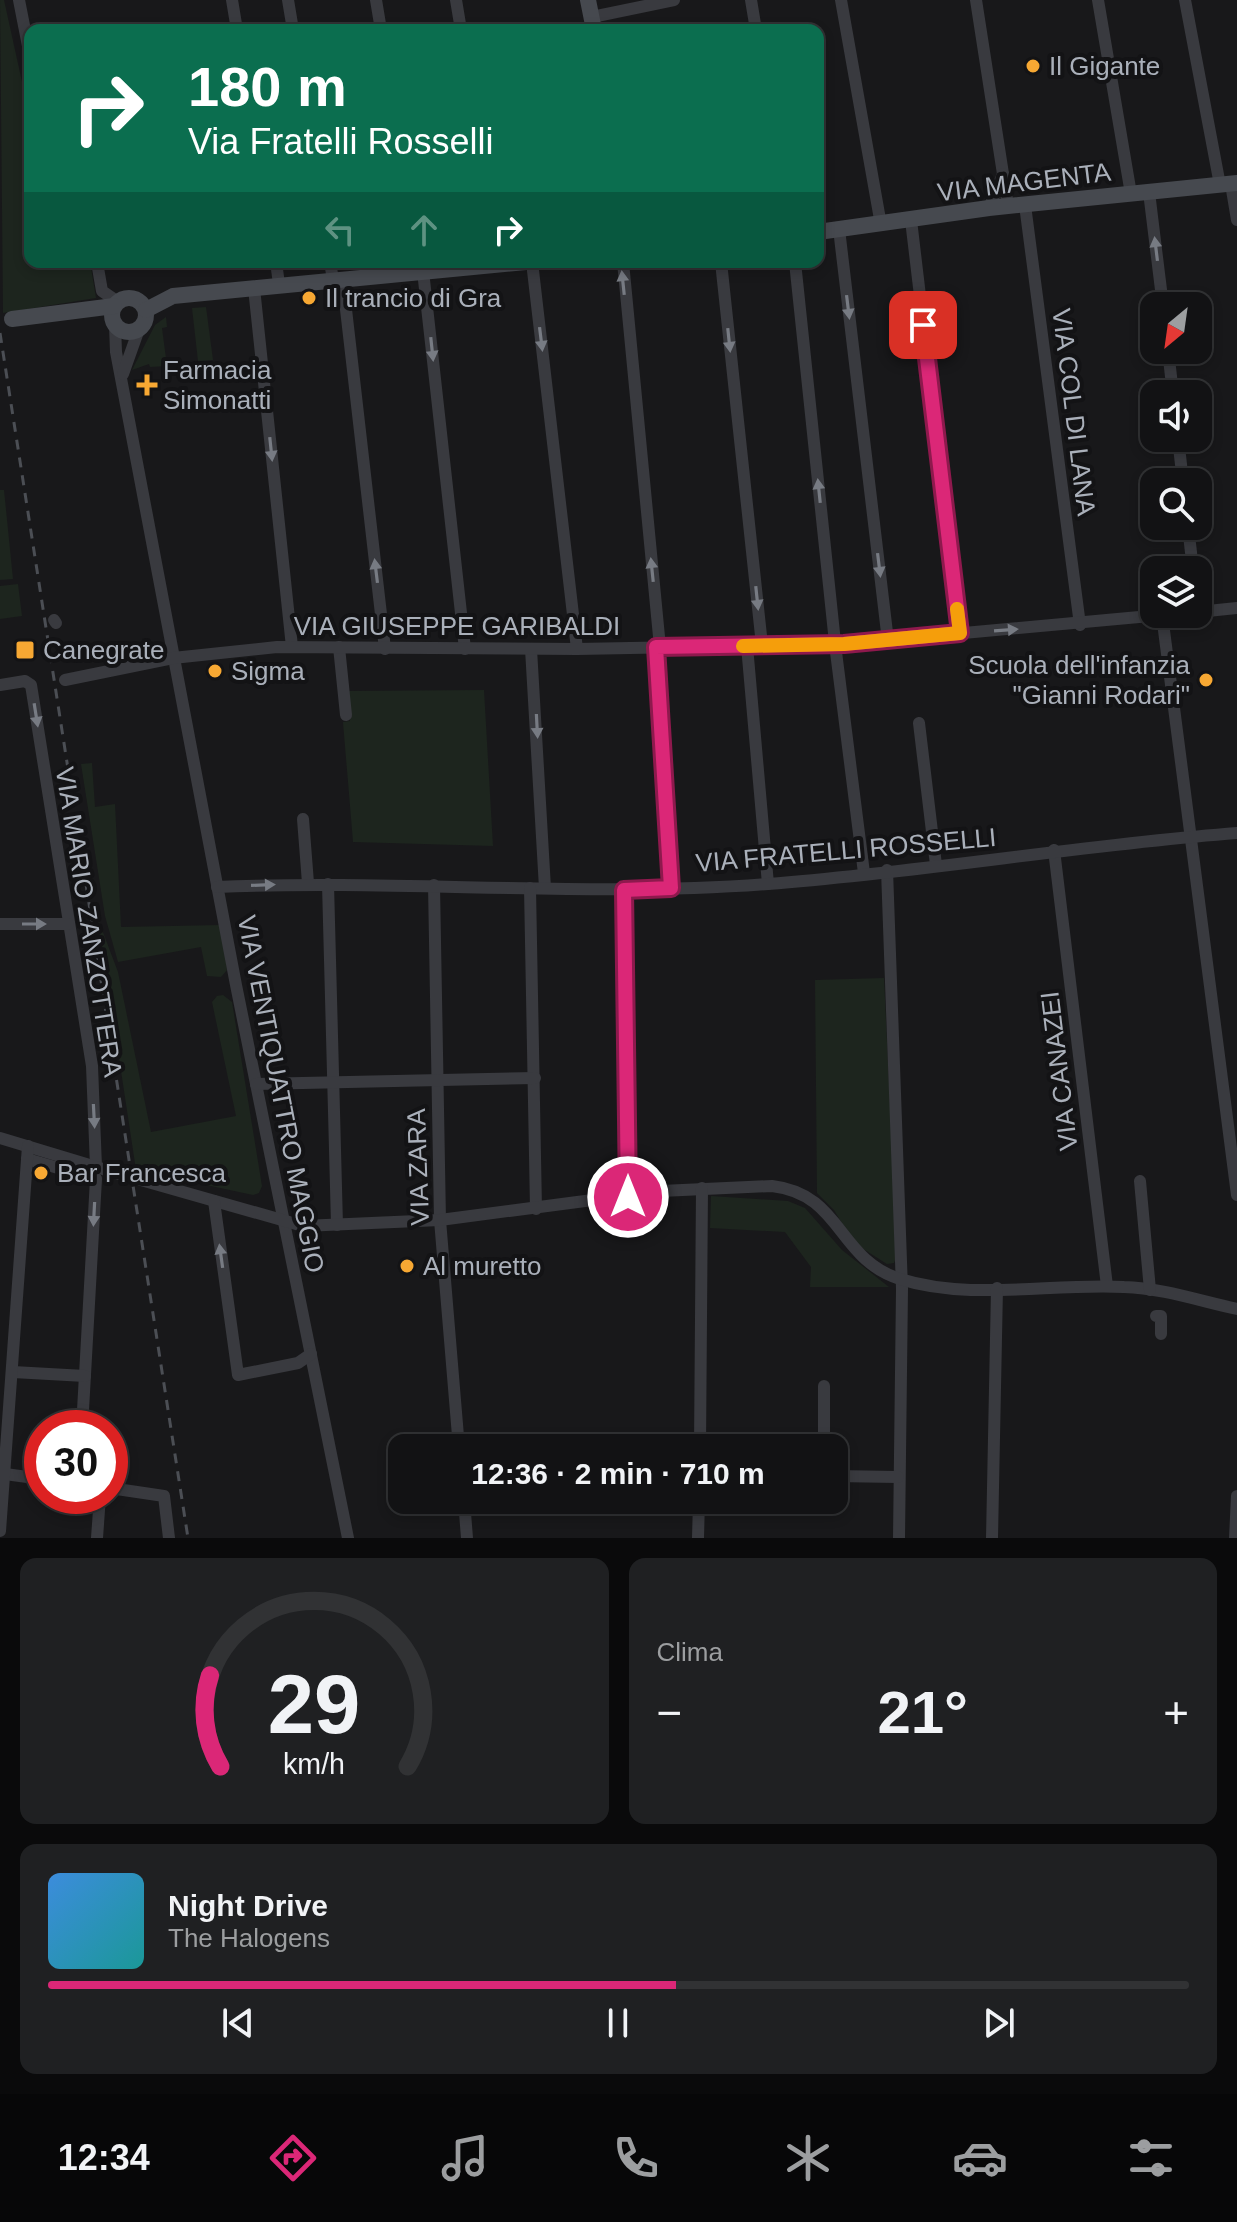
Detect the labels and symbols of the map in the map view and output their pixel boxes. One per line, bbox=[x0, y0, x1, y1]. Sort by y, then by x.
place label: Il Gigante bbox=[1049, 51, 1160, 81]
marker: Il Gigante bbox=[1024, 57, 1042, 75]
street label: VIA MAGENTA bbox=[936, 156, 1113, 208]
one-way arrow bbox=[1149, 236, 1162, 261]
one-way arrow bbox=[616, 270, 629, 295]
place label: Il trancio di Gra bbox=[325, 283, 502, 313]
marker: Il trancio di Gra bbox=[300, 289, 318, 307]
pin bbox=[889, 291, 957, 359]
north arrow bbox=[1140, 292, 1212, 364]
one-way arrow bbox=[842, 295, 855, 320]
street label: VIA COL DI LANA bbox=[1046, 307, 1102, 518]
one-way arrow bbox=[535, 327, 548, 352]
one-way arrow bbox=[723, 327, 736, 352]
one-way arrow bbox=[425, 337, 438, 362]
place label: Farmacia Simonatti bbox=[163, 355, 272, 415]
marker: Farmacia Simonatti bbox=[138, 376, 156, 394]
one-way arrow bbox=[265, 437, 278, 462]
one-way arrow bbox=[812, 478, 825, 503]
one-way arrow bbox=[873, 553, 886, 578]
one-way arrow bbox=[646, 557, 659, 582]
one-way arrow bbox=[370, 558, 383, 583]
one-way arrow bbox=[751, 586, 764, 611]
street label: VIA GIUSEPPE GARIBALDI bbox=[294, 611, 620, 641]
one-way arrow bbox=[994, 623, 1019, 636]
place label: Canegrate bbox=[43, 635, 164, 665]
marker: Canegrate bbox=[14, 639, 36, 661]
place label: Scuola dell'infanzia "Gianni Rodari" bbox=[968, 650, 1191, 710]
place label: Sigma bbox=[231, 656, 305, 686]
marker: Sigma bbox=[206, 662, 224, 680]
marker: Scuola dell'infanzia "Gianni Rodari" bbox=[1197, 671, 1215, 689]
one-way arrow bbox=[30, 703, 42, 728]
one-way arrow bbox=[531, 714, 544, 739]
street label: VIA MARIO ZANZOTTERA bbox=[50, 765, 128, 1080]
street label: VIA FRATELLI ROSSELLI bbox=[695, 822, 997, 878]
one-way arrow bbox=[251, 878, 276, 891]
street label: VIA VENTIQUATTRO MAGGIO bbox=[232, 913, 330, 1275]
one-way arrow bbox=[22, 918, 47, 930]
street label: VIA CANAZEI bbox=[1034, 990, 1084, 1152]
one-way arrow bbox=[88, 1104, 101, 1129]
street label: VIA ZARA bbox=[401, 1107, 435, 1226]
position arrow bbox=[586, 1155, 670, 1239]
place label: Bar Francesca bbox=[57, 1158, 227, 1188]
marker: Bar Francesca bbox=[32, 1164, 50, 1182]
one-way arrow bbox=[87, 1202, 100, 1227]
one-way arrow bbox=[214, 1243, 227, 1268]
place label: Al muretto bbox=[423, 1251, 542, 1281]
marker: Al muretto bbox=[398, 1257, 416, 1275]
speed limit sign: 30 bbox=[24, 1410, 128, 1514]

